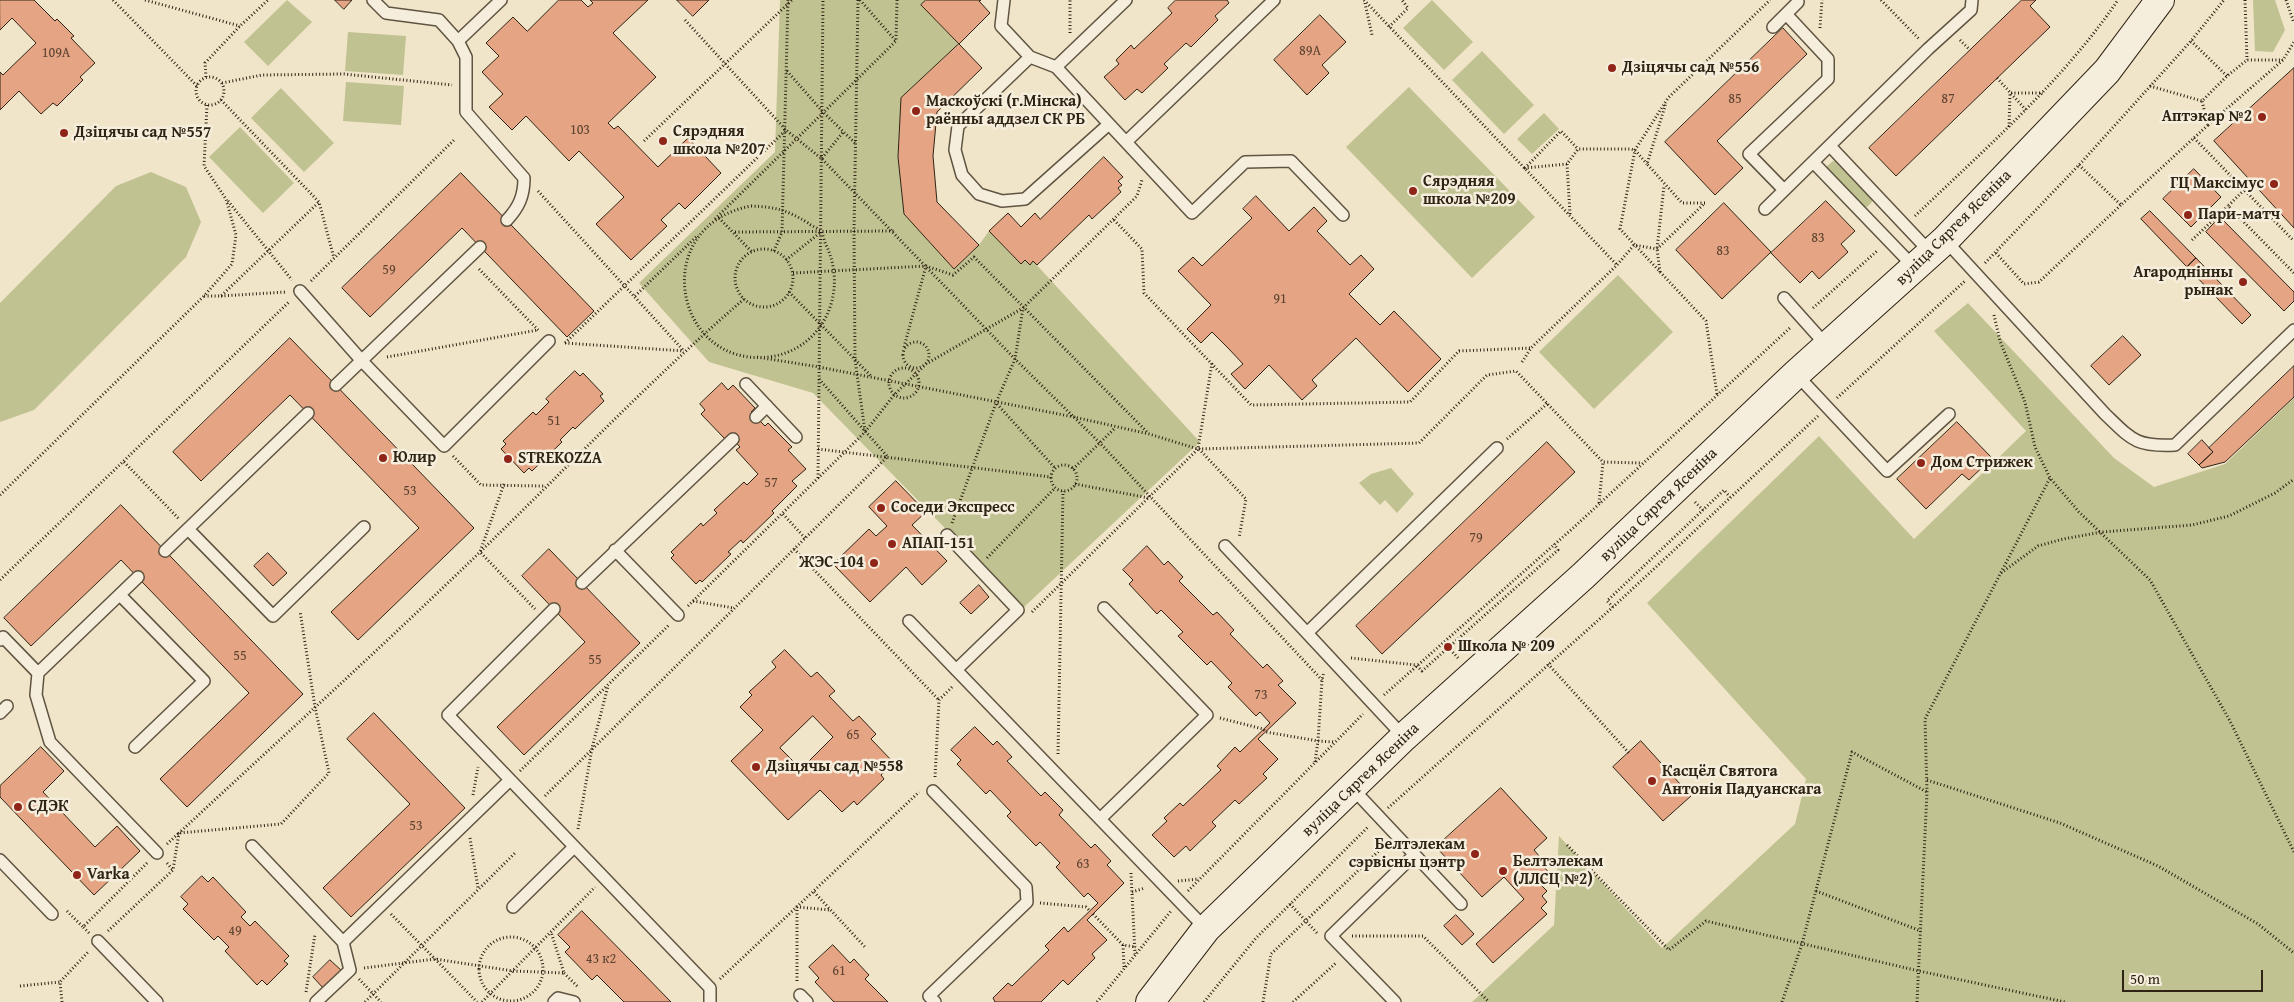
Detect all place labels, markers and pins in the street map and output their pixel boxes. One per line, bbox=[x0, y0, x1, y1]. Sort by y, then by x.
place label: Дзіцячы сад №556 bbox=[1622, 58, 1759, 78]
marker: Дзіцячы сад №556 bbox=[1606, 62, 1618, 74]
place label: Маскоўскі (г.Мінска) раённы аддзел СК РБ bbox=[926, 92, 1085, 130]
marker: Маскоўскі (г.Мінска) раённы аддзел СК РБ bbox=[910, 105, 922, 117]
place label: Аптэкар №2 bbox=[2162, 107, 2252, 127]
marker: Аптэкар №2 bbox=[2256, 111, 2268, 123]
place label: Сярэдняя школа №207 bbox=[673, 122, 765, 160]
place label: Дзіцячы сад №557 bbox=[74, 123, 211, 143]
marker: Дзіцячы сад №557 bbox=[58, 127, 70, 139]
marker: Сярэдняя школа №207 bbox=[657, 135, 669, 147]
place label: Сярэдняя школа №209 bbox=[1423, 172, 1515, 210]
place label: ГЦ Максімус bbox=[2170, 174, 2264, 194]
marker: ГЦ Максімус bbox=[2268, 178, 2280, 190]
marker: Сярэдняя школа №209 bbox=[1407, 185, 1419, 197]
place label: Пари-матч bbox=[2198, 205, 2280, 225]
marker: Пари-матч bbox=[2182, 209, 2194, 221]
place label: Агароднінны рынак bbox=[2133, 263, 2233, 301]
marker: Агароднінны рынак bbox=[2237, 276, 2249, 288]
place label: Юлир bbox=[393, 448, 436, 468]
place label: STREKOZZA bbox=[518, 449, 602, 469]
marker: Юлир bbox=[377, 452, 389, 464]
marker: STREKOZZA bbox=[502, 453, 514, 465]
place label: Дом Стрижек bbox=[1931, 453, 2033, 473]
marker: Дом Стрижек bbox=[1915, 457, 1927, 469]
place label: Соседи Экспресс bbox=[891, 498, 1015, 518]
marker: Соседи Экспресс bbox=[875, 502, 887, 514]
place label: АПАП-151 bbox=[902, 534, 975, 554]
marker: АПАП-151 bbox=[886, 538, 898, 550]
place label: ЖЭС-104 bbox=[799, 553, 864, 573]
marker: ЖЭС-104 bbox=[868, 557, 880, 569]
place label: Школа № 209 bbox=[1458, 637, 1555, 657]
marker: Школа № 209 bbox=[1442, 641, 1454, 653]
place label: Дзіцячы сад №558 bbox=[766, 757, 903, 777]
marker: Дзіцячы сад №558 bbox=[750, 761, 762, 773]
place label: Касцёл Святога Антонія Падуанскага bbox=[1662, 762, 1821, 800]
marker: Касцёл Святога Антонія Падуанскага bbox=[1646, 775, 1658, 787]
place label: СДЭК bbox=[28, 797, 69, 817]
marker: СДЭК bbox=[12, 801, 24, 813]
place label: Белтэлекам сэрвісны цэнтр bbox=[1349, 835, 1465, 873]
marker: Белтэлекам сэрвісны цэнтр bbox=[1469, 848, 1481, 860]
place label: Белтэлекам (ЛЛСЦ №2) bbox=[1513, 852, 1603, 890]
place label: Varka bbox=[87, 865, 130, 885]
marker: Белтэлекам (ЛЛСЦ №2) bbox=[1497, 865, 1509, 877]
marker: Varka bbox=[71, 869, 83, 881]

